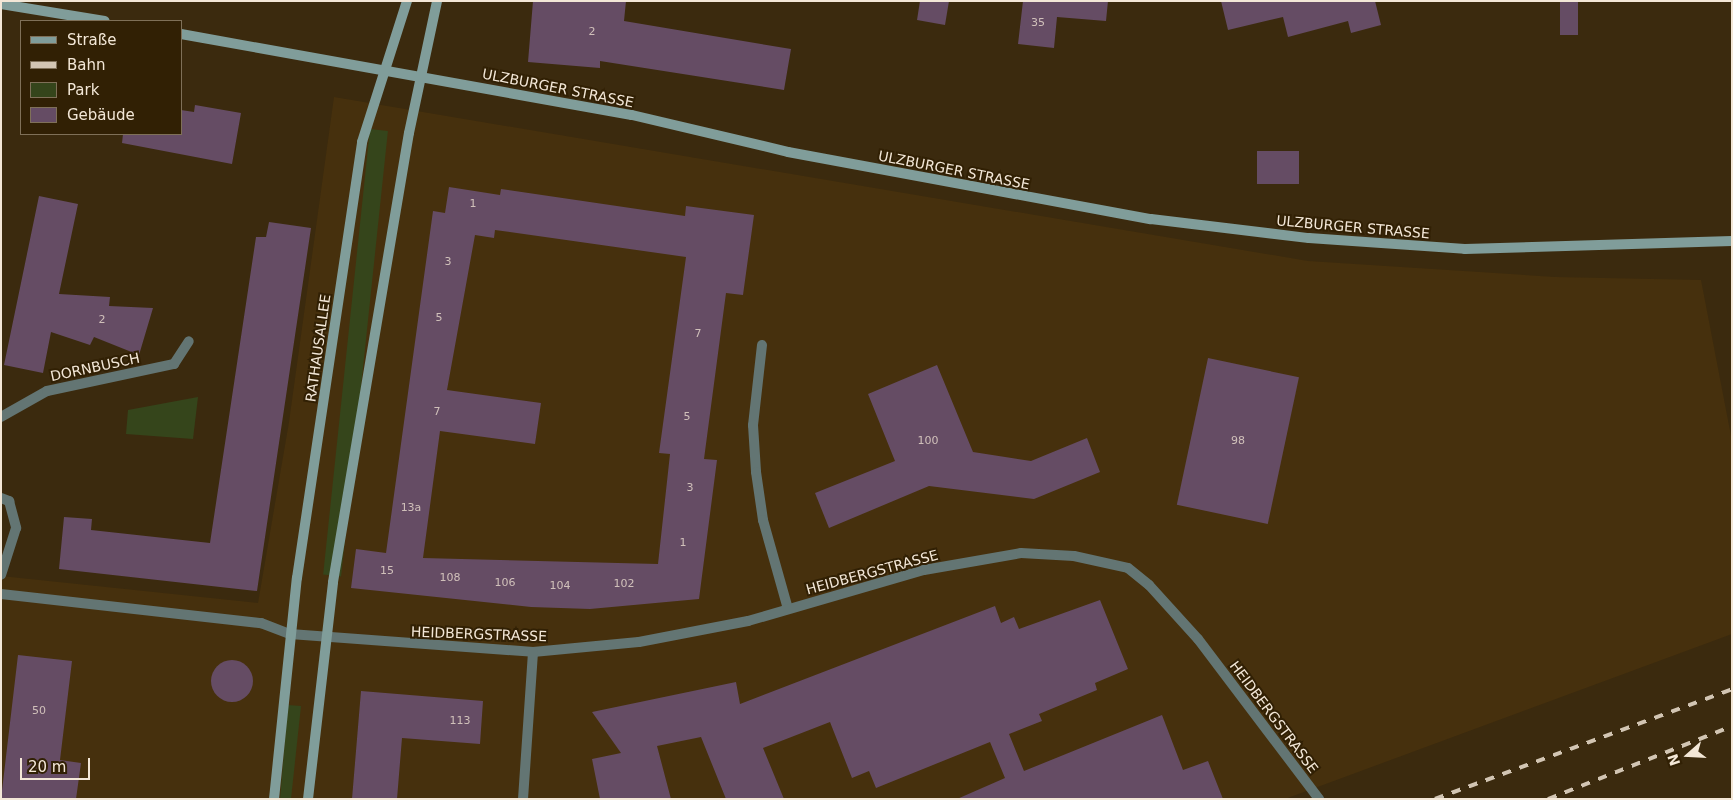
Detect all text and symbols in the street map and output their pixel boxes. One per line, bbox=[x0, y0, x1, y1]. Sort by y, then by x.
house number: 35 bbox=[1031, 16, 1045, 30]
legend bbox=[20, 20, 182, 135]
house number: 2 bbox=[589, 25, 595, 39]
text: Straße bbox=[67, 31, 116, 49]
text: Bahn bbox=[67, 56, 106, 74]
street label: ULZBURGER STRASSE bbox=[481, 65, 635, 111]
text: Park bbox=[67, 81, 99, 99]
text: Gebäude bbox=[67, 106, 135, 124]
street label: ULZBURGER STRASSE bbox=[877, 147, 1031, 193]
house number: 1 bbox=[470, 197, 476, 211]
street label: ULZBURGER STRASSE bbox=[1276, 212, 1430, 242]
house number: 3 bbox=[445, 255, 451, 269]
street label: RATHAUSALLEE bbox=[302, 293, 334, 403]
house number: 5 bbox=[436, 311, 442, 325]
house number: 2 bbox=[99, 313, 105, 327]
house number: 7 bbox=[695, 327, 701, 341]
street label: DORNBUSCH bbox=[49, 349, 141, 385]
house number: 7 bbox=[434, 405, 440, 419]
house number: 5 bbox=[684, 410, 690, 424]
house number: 100 bbox=[918, 434, 938, 448]
house number: 98 bbox=[1231, 434, 1245, 448]
house number: 3 bbox=[687, 481, 693, 495]
house number: 13a bbox=[401, 501, 421, 515]
house number: 1 bbox=[680, 536, 686, 550]
street label: HEIDBERGSTRASSE bbox=[804, 546, 940, 598]
house number: 15 bbox=[380, 564, 394, 578]
house number: 108 bbox=[440, 571, 460, 585]
house number: 106 bbox=[495, 576, 515, 590]
house number: 102 bbox=[614, 577, 634, 591]
house number: 104 bbox=[550, 579, 570, 593]
street label: HEIDBERGSTRASSE bbox=[411, 623, 547, 645]
street label: HEIDBERGSTRASSE bbox=[1226, 658, 1322, 776]
house number: 50 bbox=[32, 704, 46, 718]
house number: 113 bbox=[450, 714, 470, 728]
north arrow bbox=[1663, 730, 1713, 780]
scale bar bbox=[22, 748, 92, 780]
text: N bbox=[1664, 752, 1683, 768]
text: 20 m bbox=[28, 758, 66, 776]

